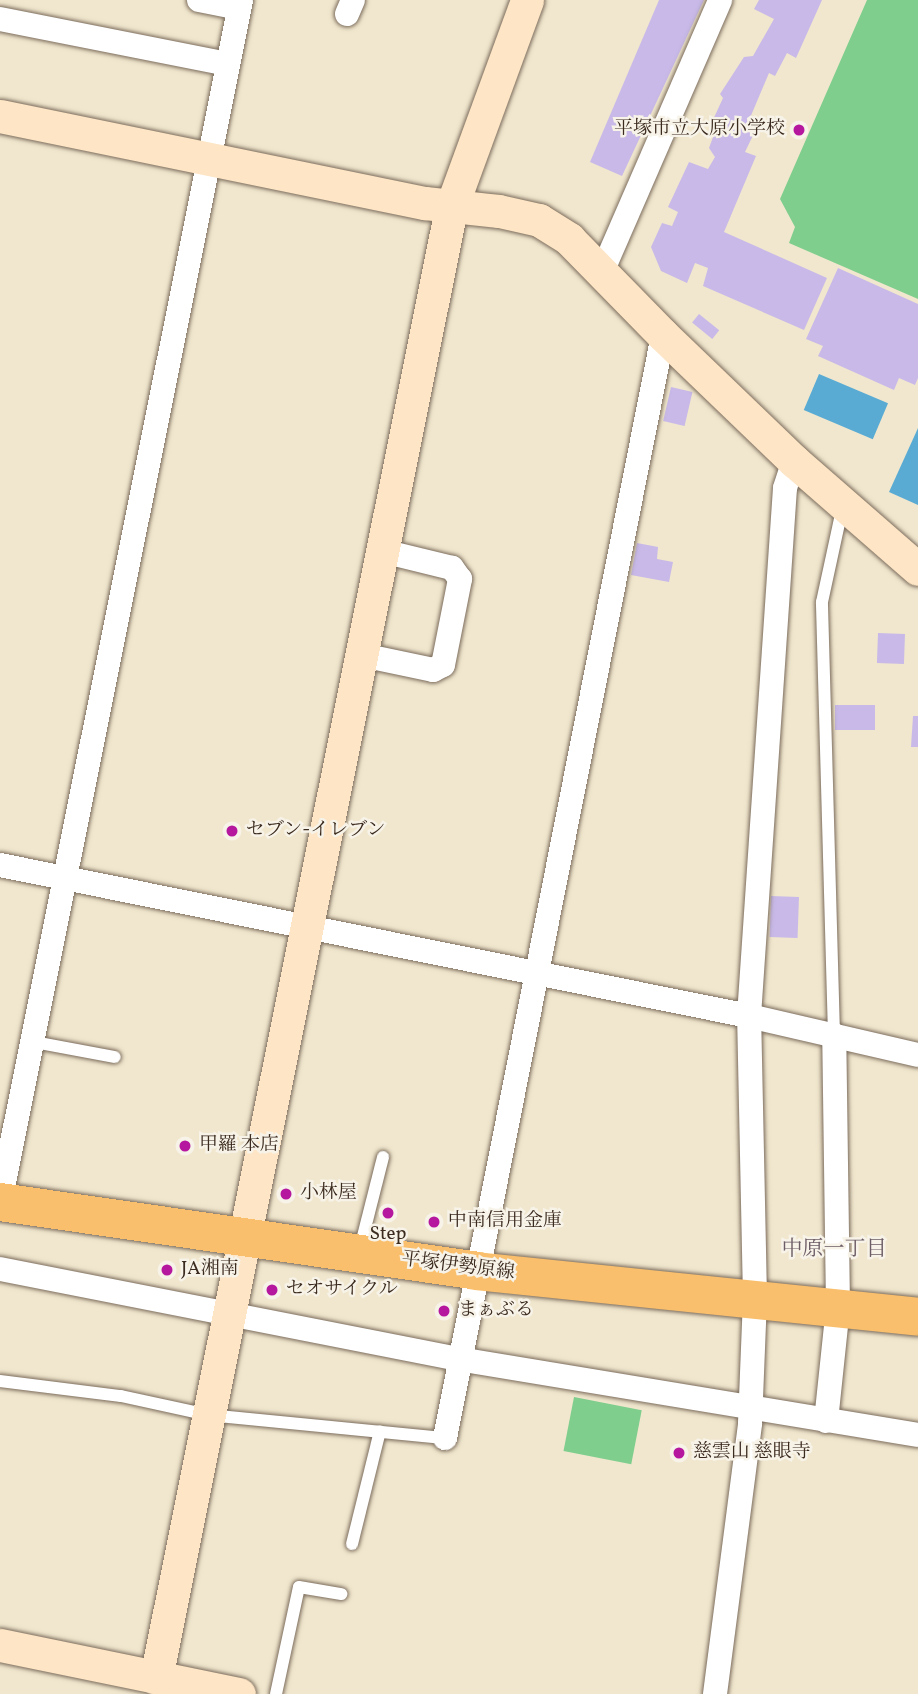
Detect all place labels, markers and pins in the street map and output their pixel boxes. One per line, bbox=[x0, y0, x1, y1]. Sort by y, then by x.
place label: 平塚市立大原小学校 bbox=[614, 119, 785, 141]
marker: 平塚市立大原小学校 bbox=[791, 122, 807, 138]
place label: セブン-イレブン bbox=[246, 820, 387, 842]
marker: セブン-イレブン bbox=[224, 823, 240, 839]
place label: 甲羅 本店 bbox=[199, 1135, 279, 1157]
marker: 甲羅 本店 bbox=[177, 1138, 193, 1154]
place label: 小林屋 bbox=[300, 1183, 357, 1205]
marker: 小林屋 bbox=[278, 1186, 294, 1202]
marker: Step bbox=[380, 1205, 396, 1221]
place label: 中南信用金庫 bbox=[448, 1211, 562, 1233]
marker: 中南信用金庫 bbox=[426, 1214, 442, 1230]
place label: Step bbox=[370, 1224, 406, 1246]
place label: JA湘南 bbox=[181, 1259, 239, 1281]
marker: JA湘南 bbox=[159, 1262, 175, 1278]
place label: セオサイクル bbox=[286, 1279, 400, 1301]
marker: セオサイクル bbox=[264, 1282, 280, 1298]
place label: まぁぶる bbox=[458, 1300, 534, 1322]
marker: まぁぶる bbox=[436, 1303, 452, 1319]
place label: 慈雲山 慈眼寺 bbox=[693, 1442, 811, 1464]
marker: 慈雲山 慈眼寺 bbox=[671, 1445, 687, 1461]

